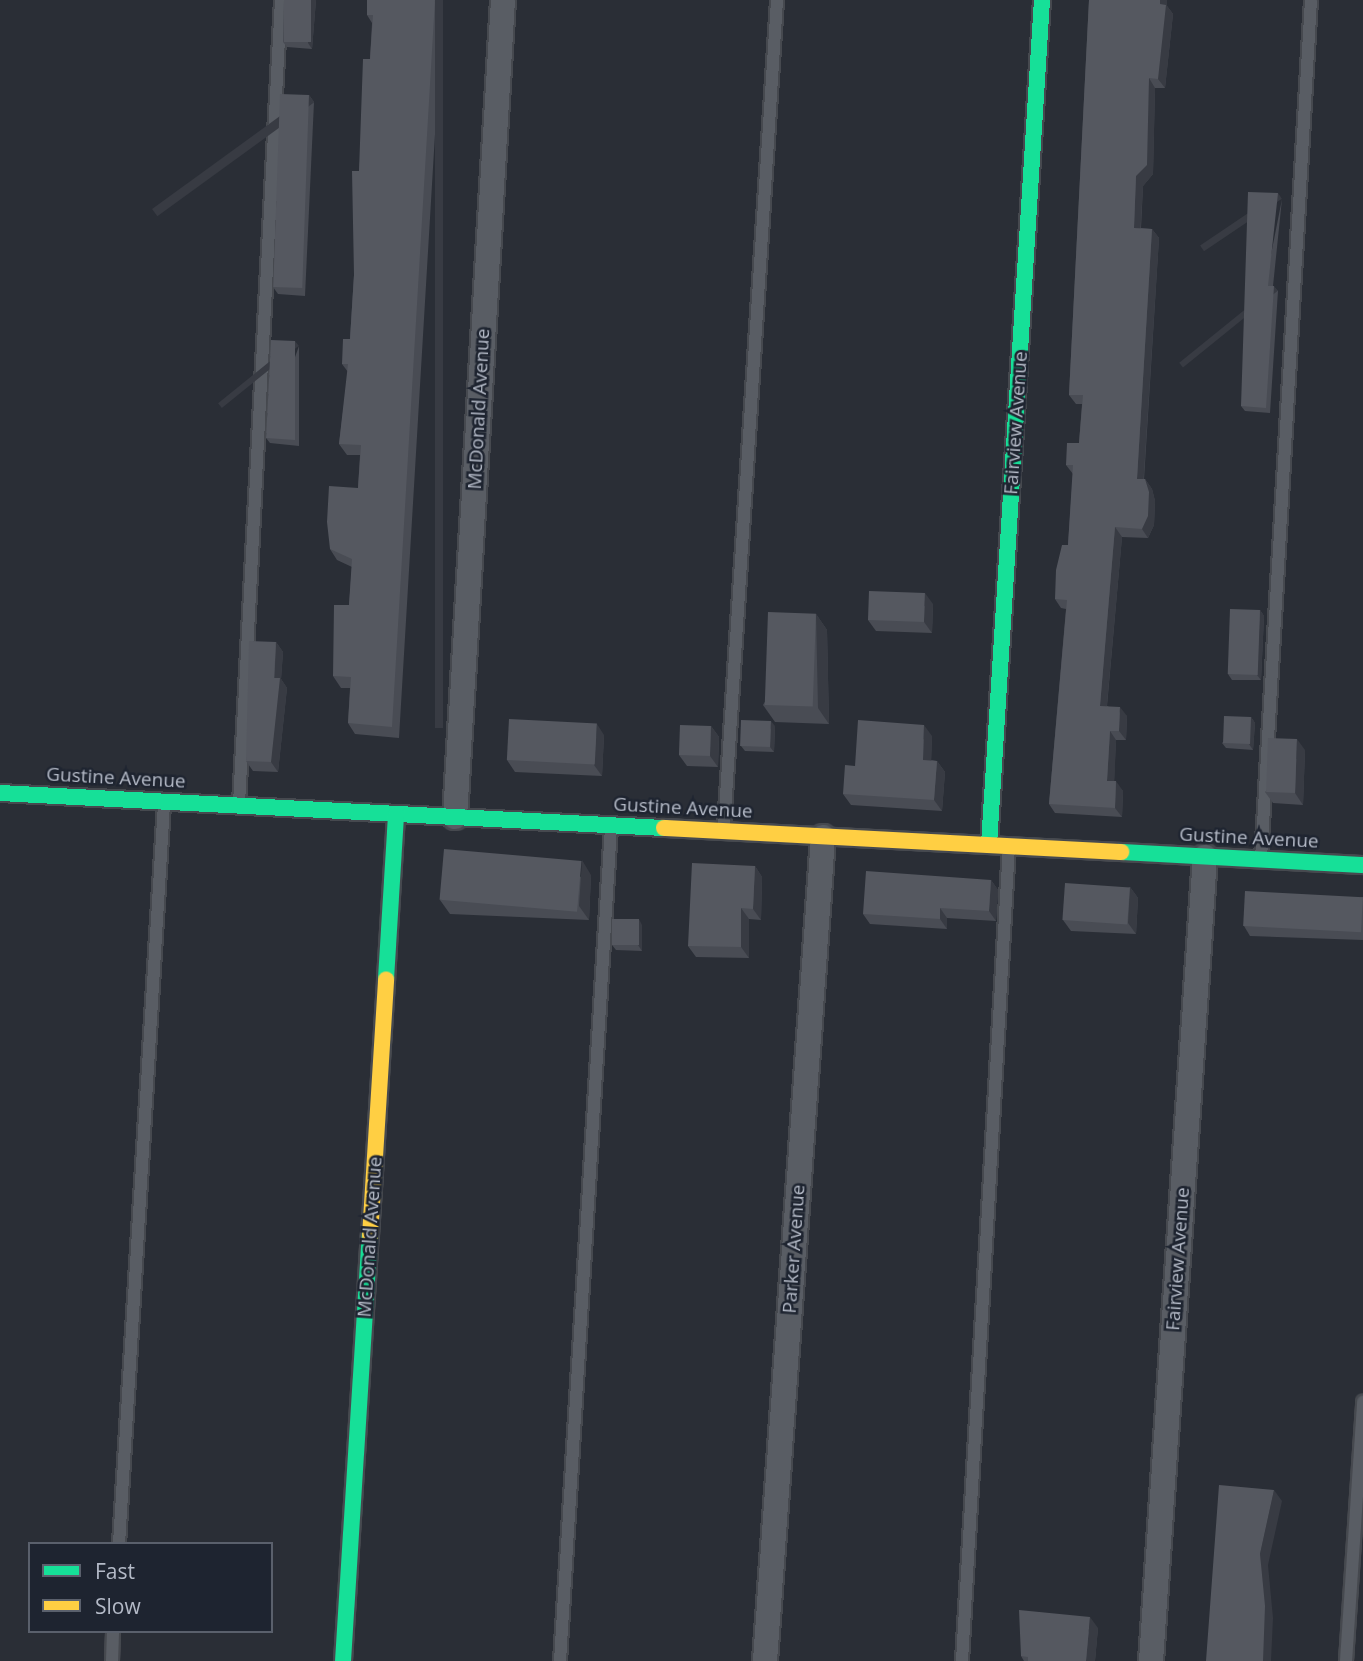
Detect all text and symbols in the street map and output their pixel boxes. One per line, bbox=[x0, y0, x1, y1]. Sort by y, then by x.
street label: McDonald Avenue bbox=[463, 328, 495, 490]
street label: Fairview Avenue bbox=[1000, 351, 1032, 495]
street label: Gustine Avenue bbox=[46, 763, 186, 793]
street label: Gustine Avenue bbox=[613, 793, 753, 823]
street label: Gustine Avenue bbox=[1179, 823, 1319, 853]
street label: McDonald Avenue bbox=[353, 1156, 387, 1318]
street label: Parker Avenue bbox=[778, 1184, 810, 1314]
street label: Fairview Avenue bbox=[1162, 1187, 1194, 1331]
legend bbox=[28, 1542, 273, 1633]
text: Fast bbox=[95, 1557, 135, 1585]
text: Slow bbox=[95, 1592, 141, 1620]

